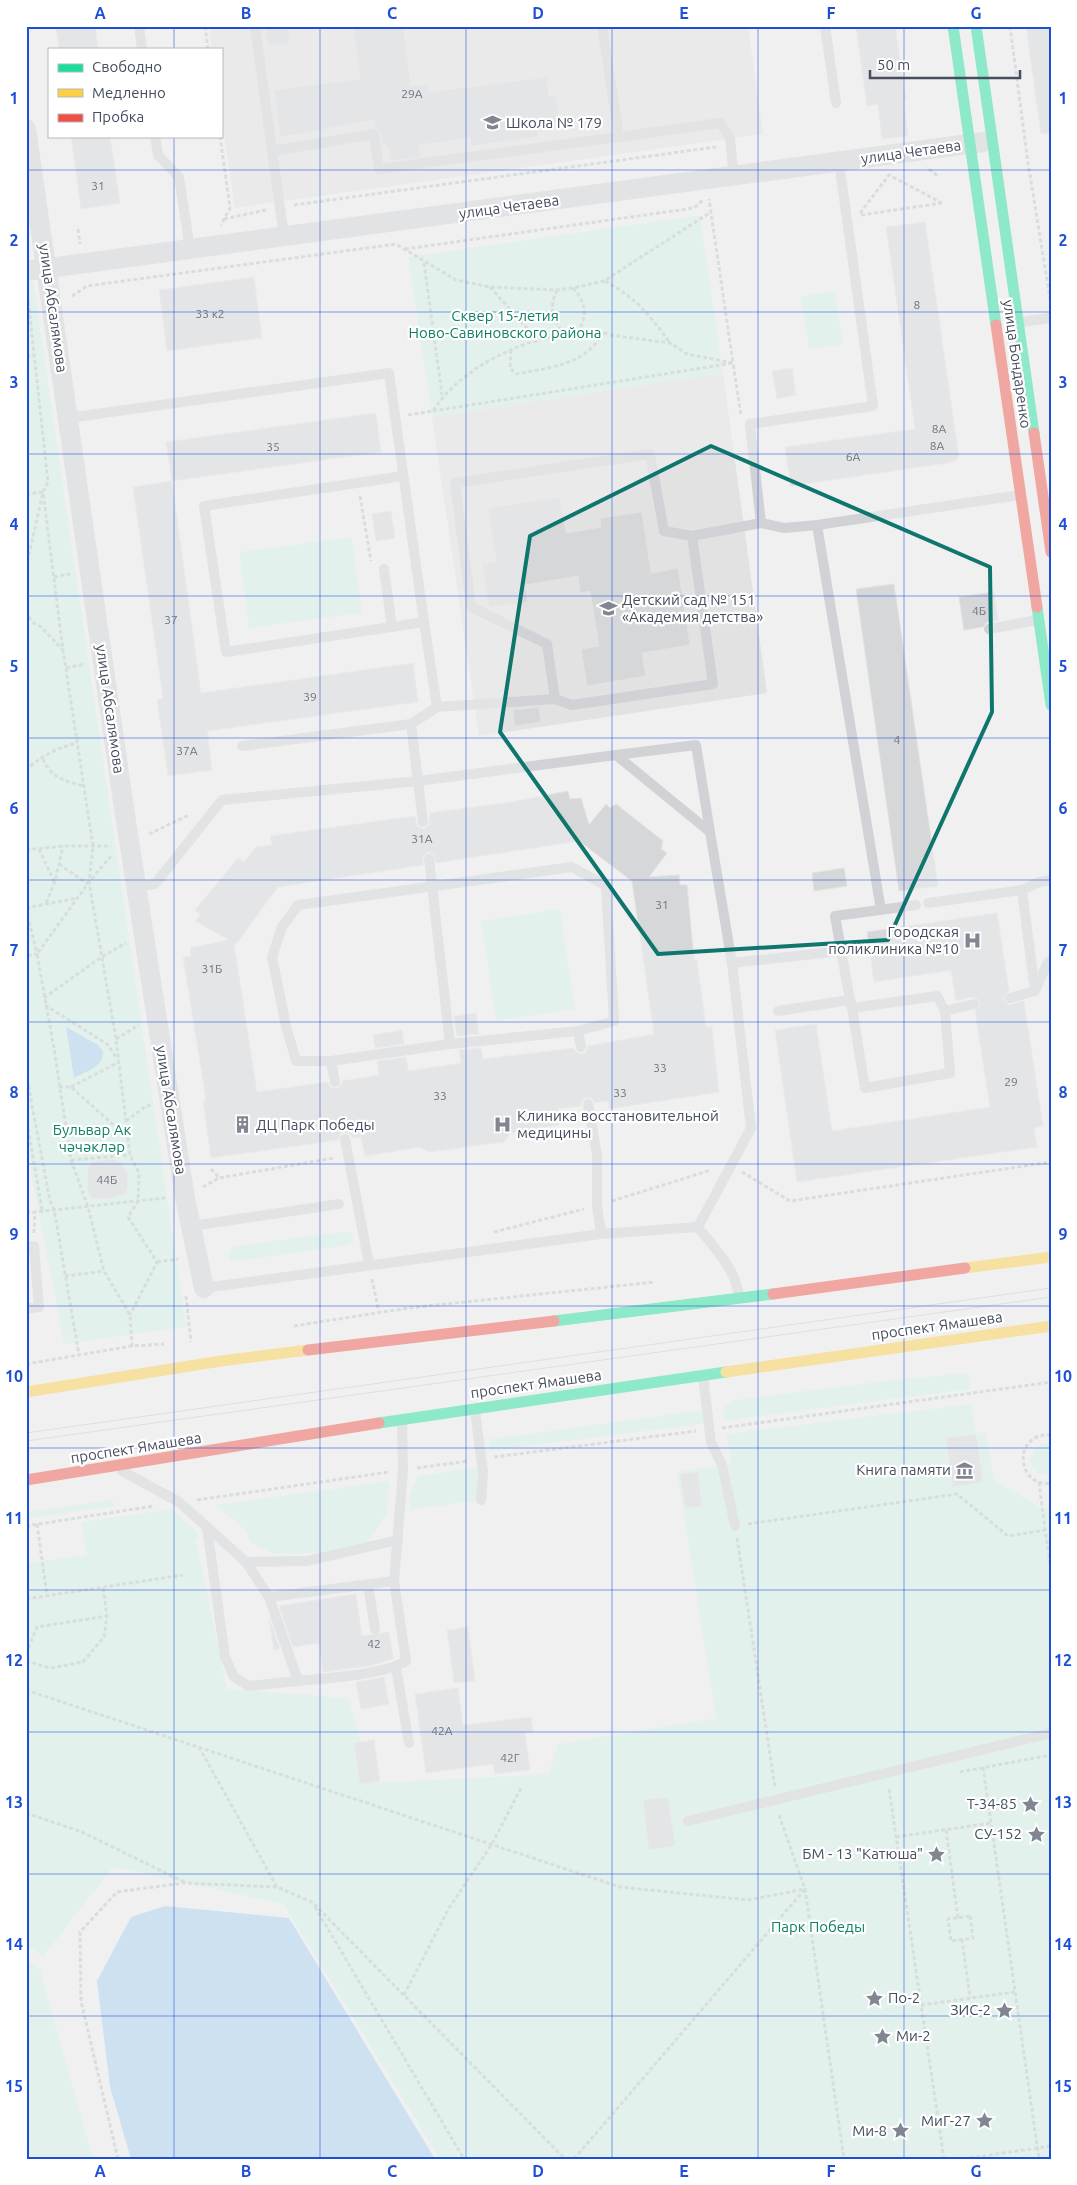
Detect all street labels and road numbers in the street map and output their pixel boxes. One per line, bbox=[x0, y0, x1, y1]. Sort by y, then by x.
street label: улица Четаева bbox=[860, 136, 962, 167]
street label: улица Четаева bbox=[458, 191, 560, 222]
street label: улица Абсалямова bbox=[36, 242, 71, 374]
street label: улица Бондаренко bbox=[1000, 298, 1035, 429]
street label: улица Абсалямова bbox=[93, 643, 128, 775]
street label: улица Абсалямова bbox=[153, 1044, 190, 1176]
street label: проспект Ямашева bbox=[870, 1308, 1004, 1343]
street label: проспект Ямашева bbox=[469, 1366, 603, 1401]
street label: проспект Ямашева bbox=[69, 1429, 203, 1466]

